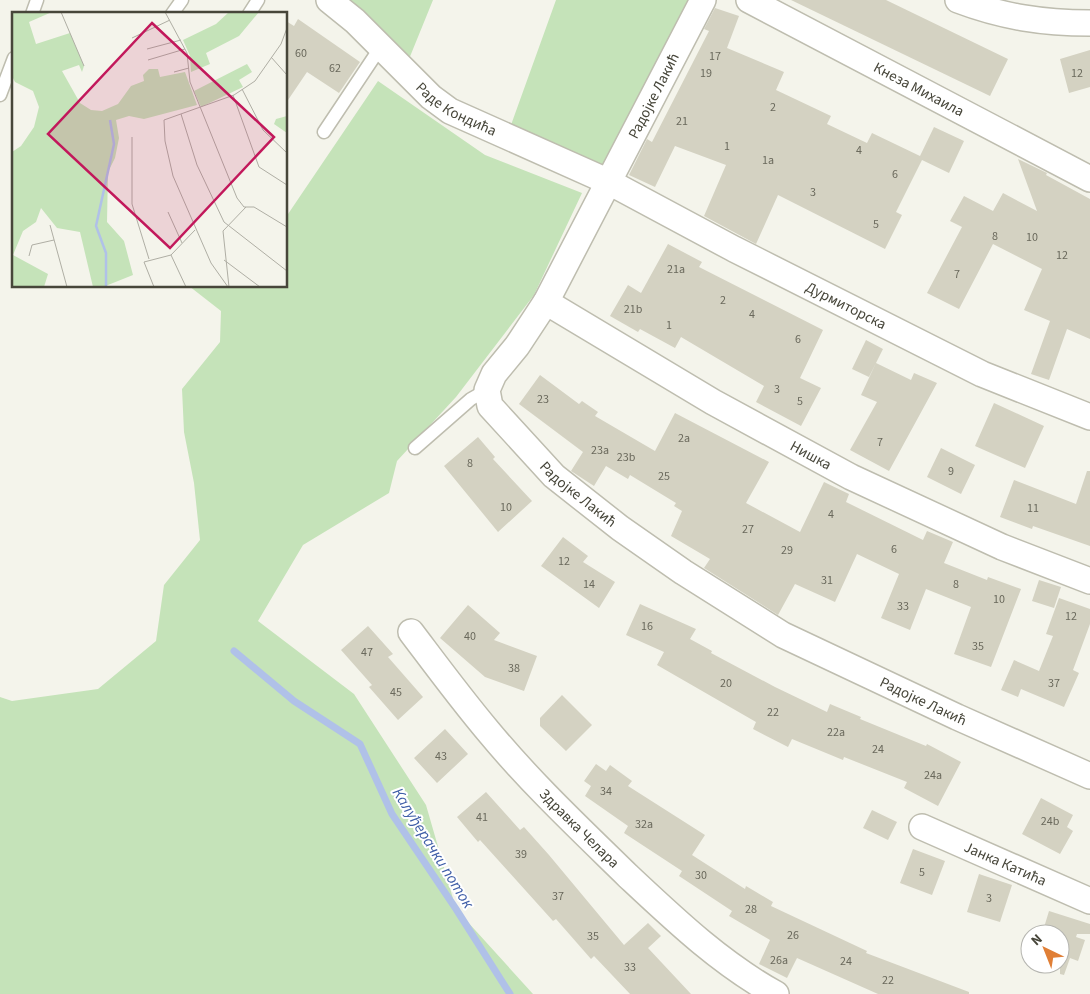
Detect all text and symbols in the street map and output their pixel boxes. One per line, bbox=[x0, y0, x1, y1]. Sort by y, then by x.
inset map bbox=[12, 12, 288, 288]
house number: 60 bbox=[295, 45, 307, 62]
house number: 17 bbox=[709, 48, 721, 65]
street label: Радојке Лакић bbox=[623, 49, 685, 143]
street label: Кнеза Михаила bbox=[870, 57, 968, 122]
house number: 62 bbox=[329, 60, 341, 77]
house number: 19 bbox=[700, 65, 712, 82]
house number: 12 bbox=[1071, 65, 1083, 82]
street label: Раде Кондића bbox=[411, 77, 500, 141]
house number: 2 bbox=[770, 99, 776, 116]
house number: 21 bbox=[676, 113, 688, 130]
house number: 1 bbox=[724, 138, 730, 155]
house number: 4 bbox=[856, 142, 862, 159]
house number: 1a bbox=[762, 152, 774, 169]
house number: 6 bbox=[892, 166, 898, 183]
house number: 3 bbox=[810, 184, 816, 201]
house number: 5 bbox=[873, 216, 879, 233]
house number: 8 bbox=[992, 228, 998, 245]
house number: 10 bbox=[1026, 229, 1038, 246]
house number: 12 bbox=[1056, 247, 1068, 264]
house number: 21a bbox=[667, 261, 685, 278]
house number: 7 bbox=[954, 266, 960, 283]
street label: Дурмиторска bbox=[802, 276, 890, 335]
house number: 2 bbox=[720, 292, 726, 309]
house number: 21b bbox=[624, 301, 643, 318]
house number: 4 bbox=[749, 306, 755, 323]
house number: 1 bbox=[666, 317, 672, 334]
house number: 6 bbox=[795, 331, 801, 348]
house number: 3 bbox=[774, 381, 780, 398]
house number: 23 bbox=[537, 391, 549, 408]
house number: 5 bbox=[797, 393, 803, 410]
house number: 2a bbox=[678, 430, 690, 447]
house number: 7 bbox=[877, 434, 883, 451]
street label: Нишка bbox=[786, 435, 835, 475]
house number: 23a bbox=[591, 442, 609, 459]
house number: 23b bbox=[617, 449, 636, 466]
house number: 8 bbox=[467, 455, 473, 472]
street label: Радојке Лакић bbox=[535, 456, 621, 532]
house number: 9 bbox=[948, 463, 954, 480]
house number: 25 bbox=[658, 468, 670, 485]
house number: 10 bbox=[500, 499, 512, 516]
house number: 11 bbox=[1027, 500, 1039, 517]
house number: 4 bbox=[828, 506, 834, 523]
house number: 27 bbox=[742, 521, 754, 538]
house number: 6 bbox=[891, 541, 897, 558]
house number: 29 bbox=[781, 542, 793, 559]
house number: 12 bbox=[558, 553, 570, 570]
house number: 31 bbox=[821, 572, 833, 589]
house number: 14 bbox=[583, 576, 595, 593]
house number: 8 bbox=[953, 576, 959, 593]
house number: 10 bbox=[993, 591, 1005, 608]
house number: 33 bbox=[897, 598, 909, 615]
house number: 12 bbox=[1065, 608, 1077, 625]
house number: 16 bbox=[641, 618, 653, 635]
house number: 40 bbox=[464, 628, 476, 645]
house number: 35 bbox=[972, 638, 984, 655]
house number: 47 bbox=[361, 644, 373, 661]
house number: 38 bbox=[508, 660, 520, 677]
street label: Радојке Лакић bbox=[876, 672, 970, 731]
house number: 20 bbox=[720, 675, 732, 692]
house number: 37 bbox=[1048, 675, 1060, 692]
house number: 45 bbox=[390, 684, 402, 701]
house number: 22 bbox=[767, 704, 779, 721]
house number: 22a bbox=[827, 724, 845, 741]
house number: 24 bbox=[872, 741, 884, 758]
house number: 43 bbox=[435, 748, 447, 765]
house number: 24a bbox=[924, 767, 942, 784]
water label: Калуђерачки поток bbox=[387, 783, 479, 913]
house number: 34 bbox=[600, 783, 612, 800]
street label: Здравка Челара bbox=[535, 784, 624, 873]
house number: 41 bbox=[476, 809, 488, 826]
house number: 24b bbox=[1041, 813, 1060, 830]
house number: 32a bbox=[635, 816, 653, 833]
street label: Јанка Катића bbox=[961, 836, 1050, 891]
house number: 39 bbox=[515, 846, 527, 863]
house number: 5 bbox=[919, 864, 925, 881]
house number: 30 bbox=[695, 867, 707, 884]
house number: 37 bbox=[552, 888, 564, 905]
house number: 3 bbox=[986, 890, 992, 907]
house number: 28 bbox=[745, 901, 757, 918]
north arrow bbox=[1020, 924, 1070, 974]
house number: 26 bbox=[787, 927, 799, 944]
house number: 35 bbox=[587, 928, 599, 945]
text: N bbox=[1027, 930, 1047, 951]
house number: 26a bbox=[770, 952, 788, 969]
house number: 24 bbox=[840, 953, 852, 970]
house number: 33 bbox=[624, 959, 636, 976]
house number: 22 bbox=[882, 972, 894, 989]

